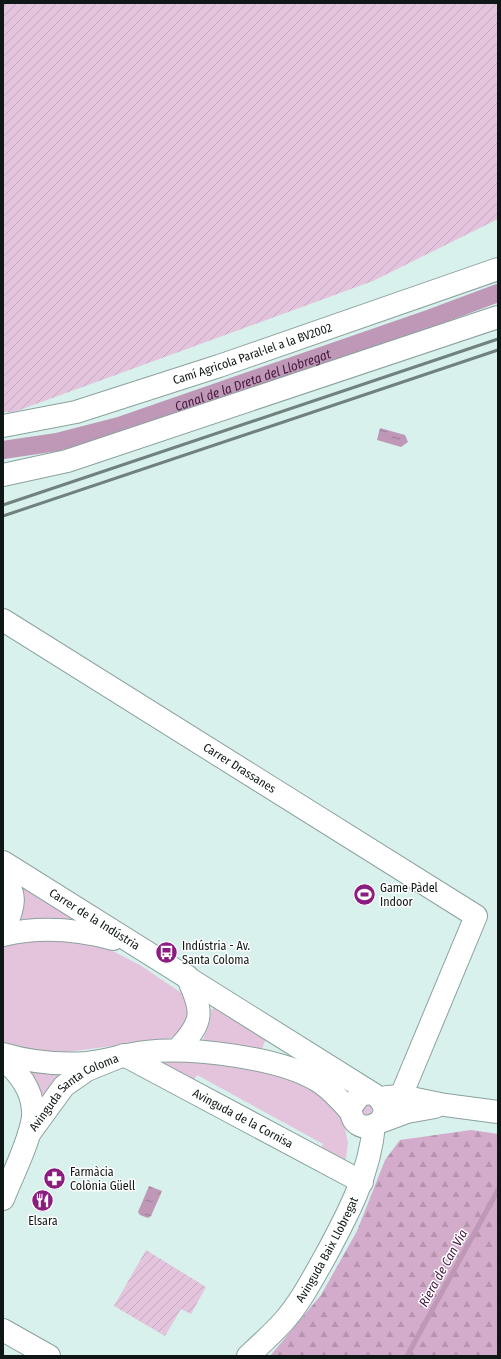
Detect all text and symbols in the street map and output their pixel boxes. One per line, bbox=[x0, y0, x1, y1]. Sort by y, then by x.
street label: Camí Agricola Paral·lel a la BV2002 bbox=[171, 320, 334, 387]
water label: Canal de la Dreta del Llobregat bbox=[173, 346, 333, 414]
street label: Carrer Drassanes bbox=[201, 740, 278, 796]
place label: Game Pàdel Indoor bbox=[380, 881, 438, 909]
sports icon: Game Pàdel Indoor bbox=[352, 882, 378, 908]
street label: Carrer de la Indústria bbox=[47, 886, 143, 953]
place label: Indústria - Av. Santa Coloma bbox=[182, 939, 251, 967]
bus stop icon: Indústria - Av. Santa Coloma bbox=[153, 940, 179, 966]
street label: Avinguda Santa Coloma bbox=[26, 1051, 121, 1134]
street label: Avinguda de la Cornisa bbox=[190, 1086, 295, 1151]
place label: Farmàcia Colònia Güell bbox=[70, 1165, 135, 1193]
pharmacy icon: Farmàcia Colònia Güell bbox=[41, 1166, 67, 1192]
restaurant icon: Elsara bbox=[30, 1187, 56, 1213]
street label: Avinguda Baix Llobregat bbox=[293, 1195, 361, 1305]
place label: Elsara bbox=[28, 1214, 58, 1228]
water label: Riera de Can Via bbox=[416, 1227, 470, 1309]

